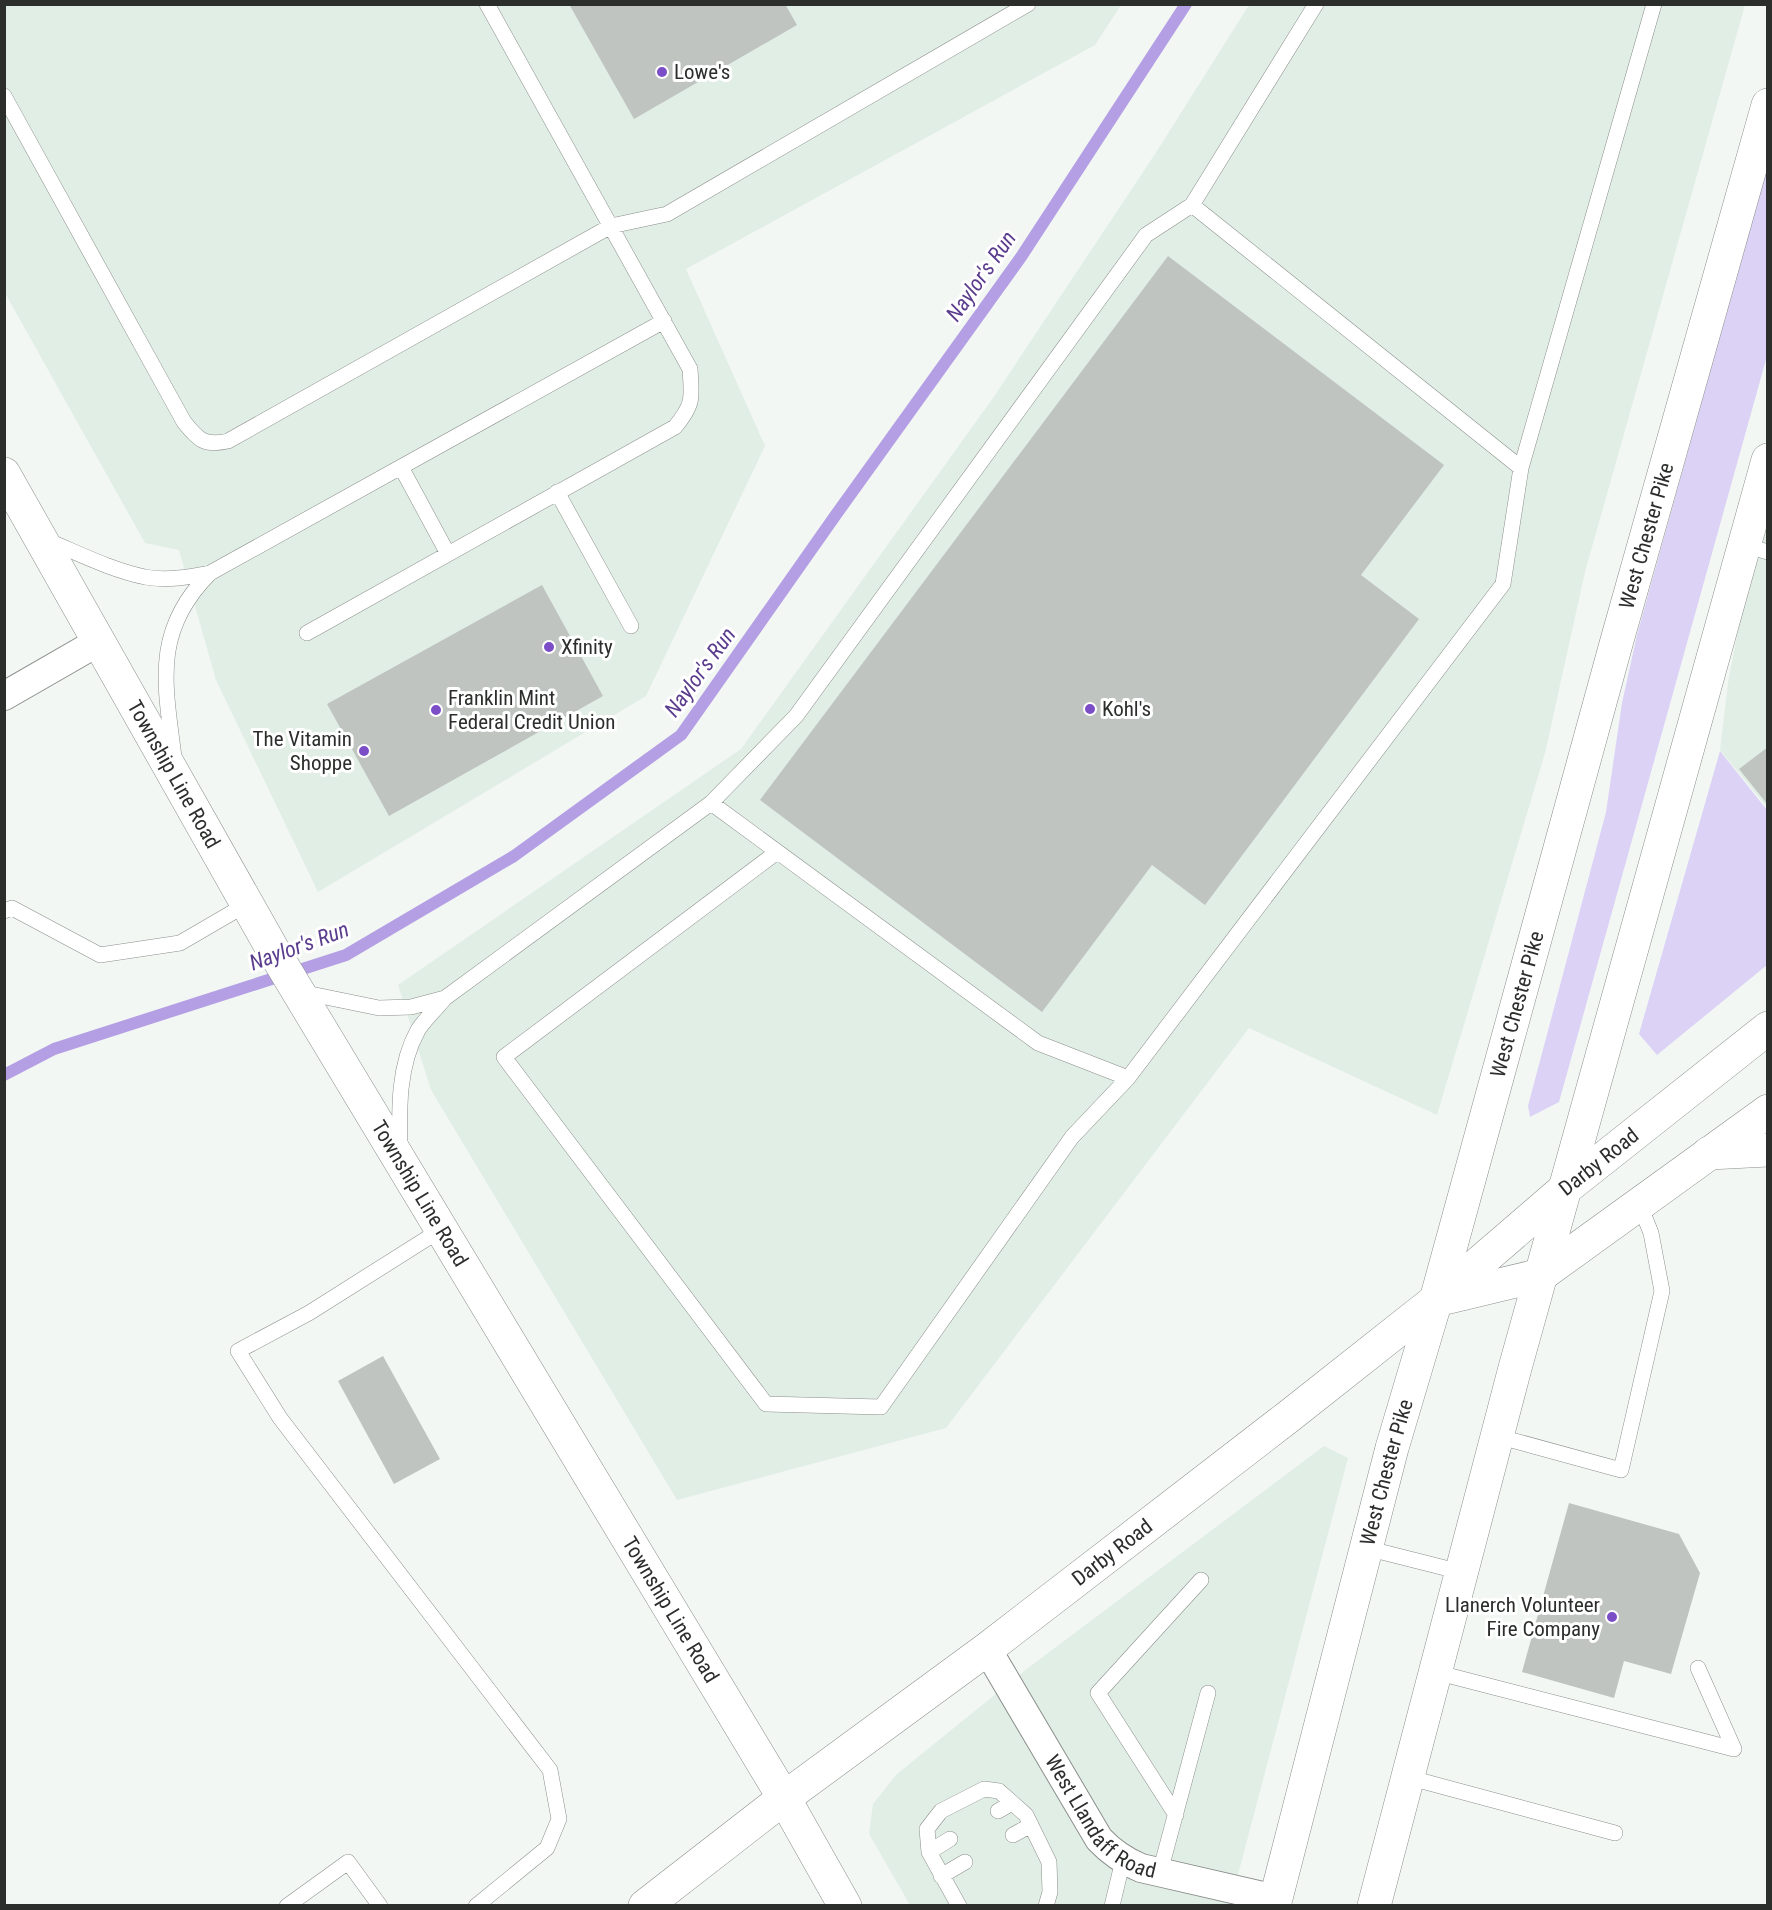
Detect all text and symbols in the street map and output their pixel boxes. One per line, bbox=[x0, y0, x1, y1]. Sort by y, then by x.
place label: Lowe's bbox=[674, 60, 730, 84]
marker: Lowe's bbox=[655, 65, 669, 79]
water label: Naylor's Run bbox=[941, 226, 1021, 326]
street label: West Chester Pike bbox=[1615, 460, 1679, 612]
water label: Naylor's Run bbox=[659, 623, 741, 721]
place label: Xfinity bbox=[561, 635, 613, 659]
marker: Xfinity bbox=[542, 640, 556, 654]
place label: Franklin Mint Federal Credit Union bbox=[448, 686, 615, 734]
street label: Township Line Road bbox=[122, 696, 225, 852]
place label: Kohl's bbox=[1102, 697, 1151, 721]
marker: Kohl's bbox=[1083, 702, 1097, 716]
marker: Franklin Mint Federal Credit Union bbox=[429, 703, 443, 717]
place label: The Vitamin Shoppe bbox=[253, 727, 352, 775]
marker: The Vitamin Shoppe bbox=[357, 744, 371, 758]
water label: Naylor's Run bbox=[246, 916, 352, 976]
street label: West Chester Pike bbox=[1486, 928, 1549, 1080]
street label: Township Line Road bbox=[367, 1116, 473, 1271]
street label: Darby Road bbox=[1554, 1123, 1643, 1201]
street label: West Chester Pike bbox=[1355, 1396, 1418, 1548]
street label: Darby Road bbox=[1068, 1514, 1157, 1591]
street label: Township Line Road bbox=[617, 1532, 724, 1687]
place label: Llanerch Volunteer Fire Company bbox=[1445, 1593, 1600, 1641]
marker: Llanerch Volunteer Fire Company bbox=[1605, 1610, 1619, 1624]
street label: West Llandaff Road bbox=[1040, 1751, 1158, 1883]

